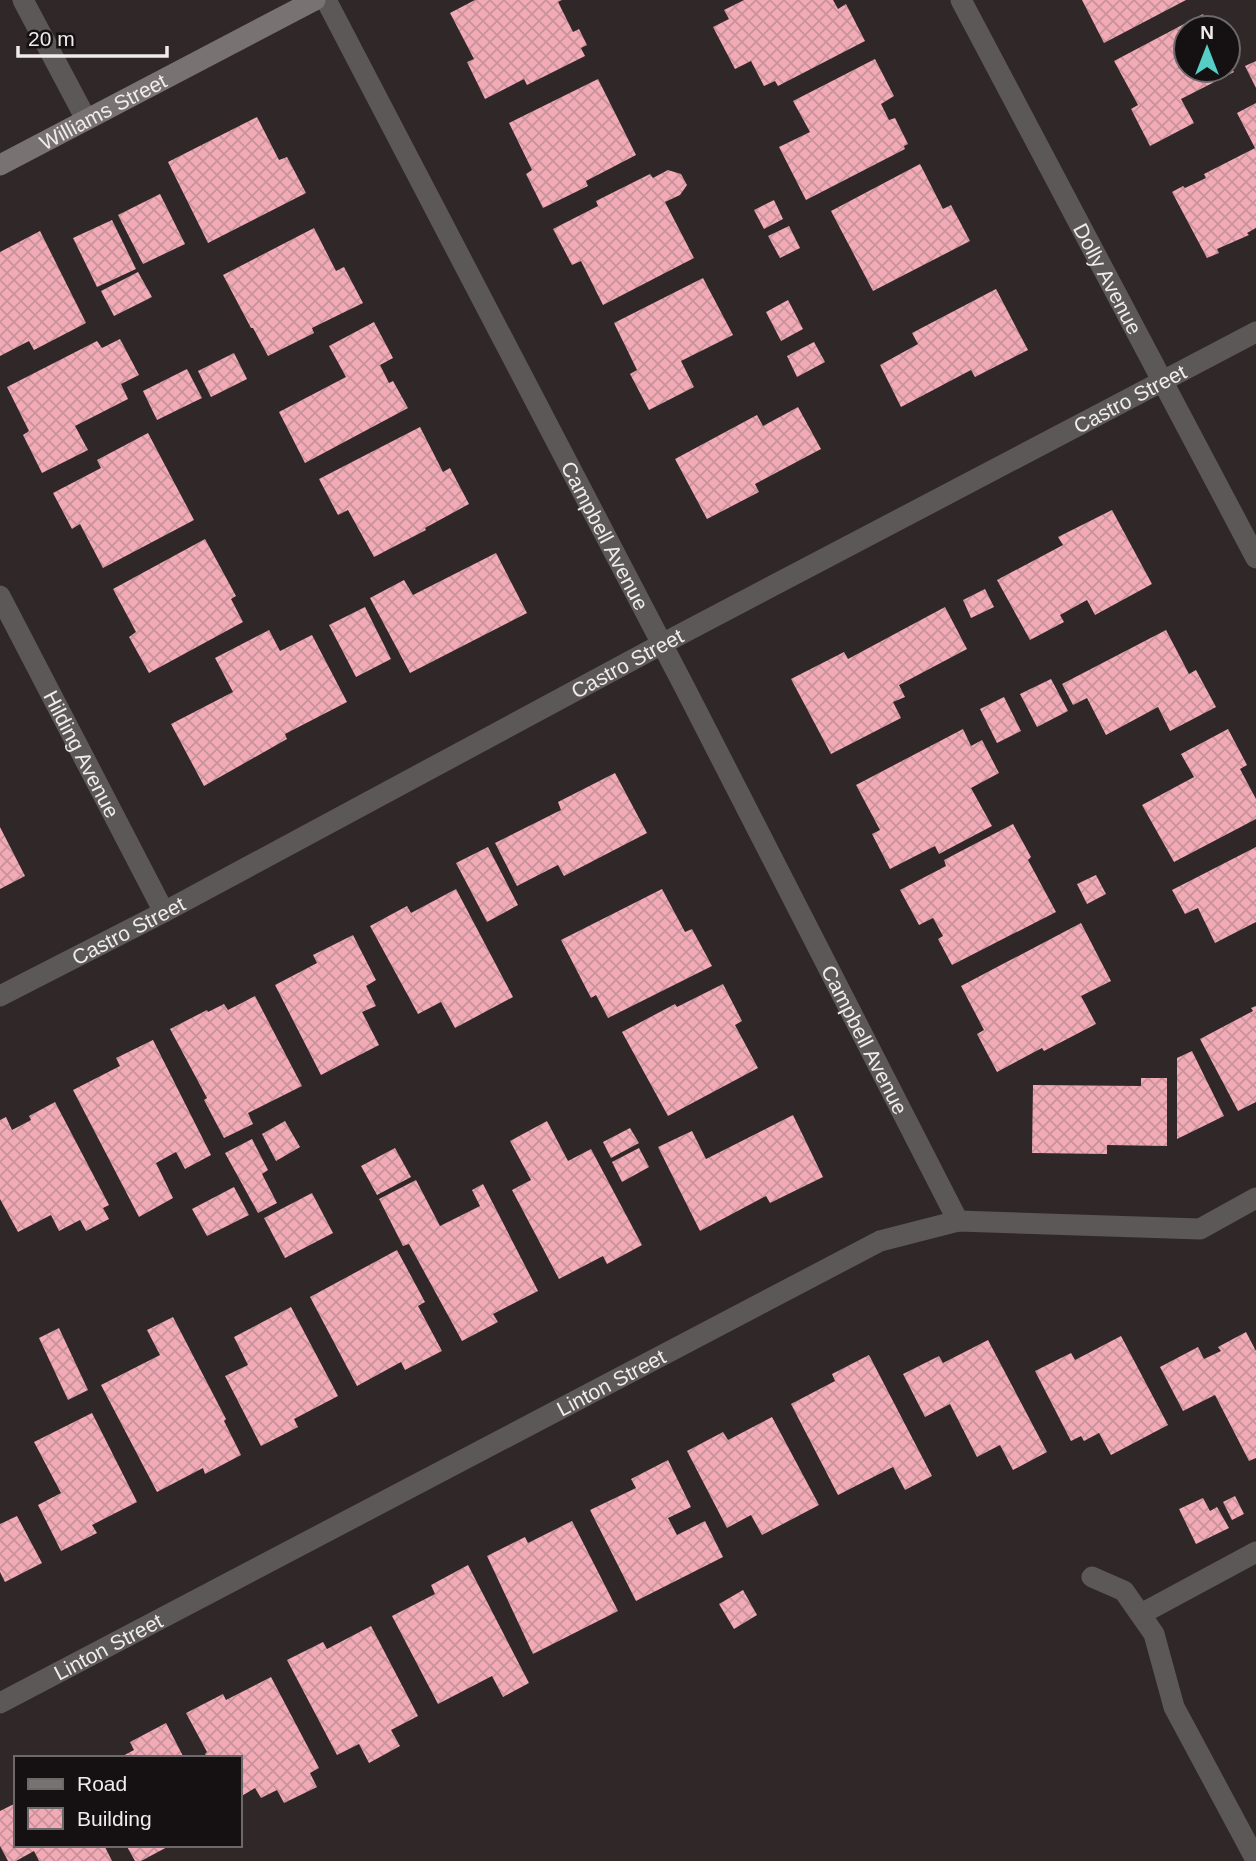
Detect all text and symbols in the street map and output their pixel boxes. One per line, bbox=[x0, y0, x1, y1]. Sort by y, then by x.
scale bar bbox=[18, 14, 166, 58]
north arrow bbox=[1172, 14, 1242, 84]
text: N bbox=[1200, 22, 1214, 43]
text: 20 m bbox=[28, 27, 75, 50]
street label: Williams Street bbox=[35, 68, 170, 154]
street label: Dolly Avenue bbox=[1069, 219, 1147, 338]
street label: Castro Street bbox=[1069, 359, 1190, 437]
street label: Campbell Avenue bbox=[557, 457, 654, 614]
street label: Castro Street bbox=[567, 623, 687, 702]
street label: Hilding Avenue bbox=[40, 687, 124, 821]
street label: Castro Street bbox=[68, 892, 189, 969]
street label: Campbell Avenue bbox=[817, 961, 913, 1118]
street label: Linton Street bbox=[553, 1344, 669, 1420]
street label: Linton Street bbox=[50, 1608, 166, 1684]
legend bbox=[14, 1756, 242, 1847]
text: Road bbox=[77, 1772, 127, 1795]
text: Building bbox=[77, 1807, 152, 1830]

